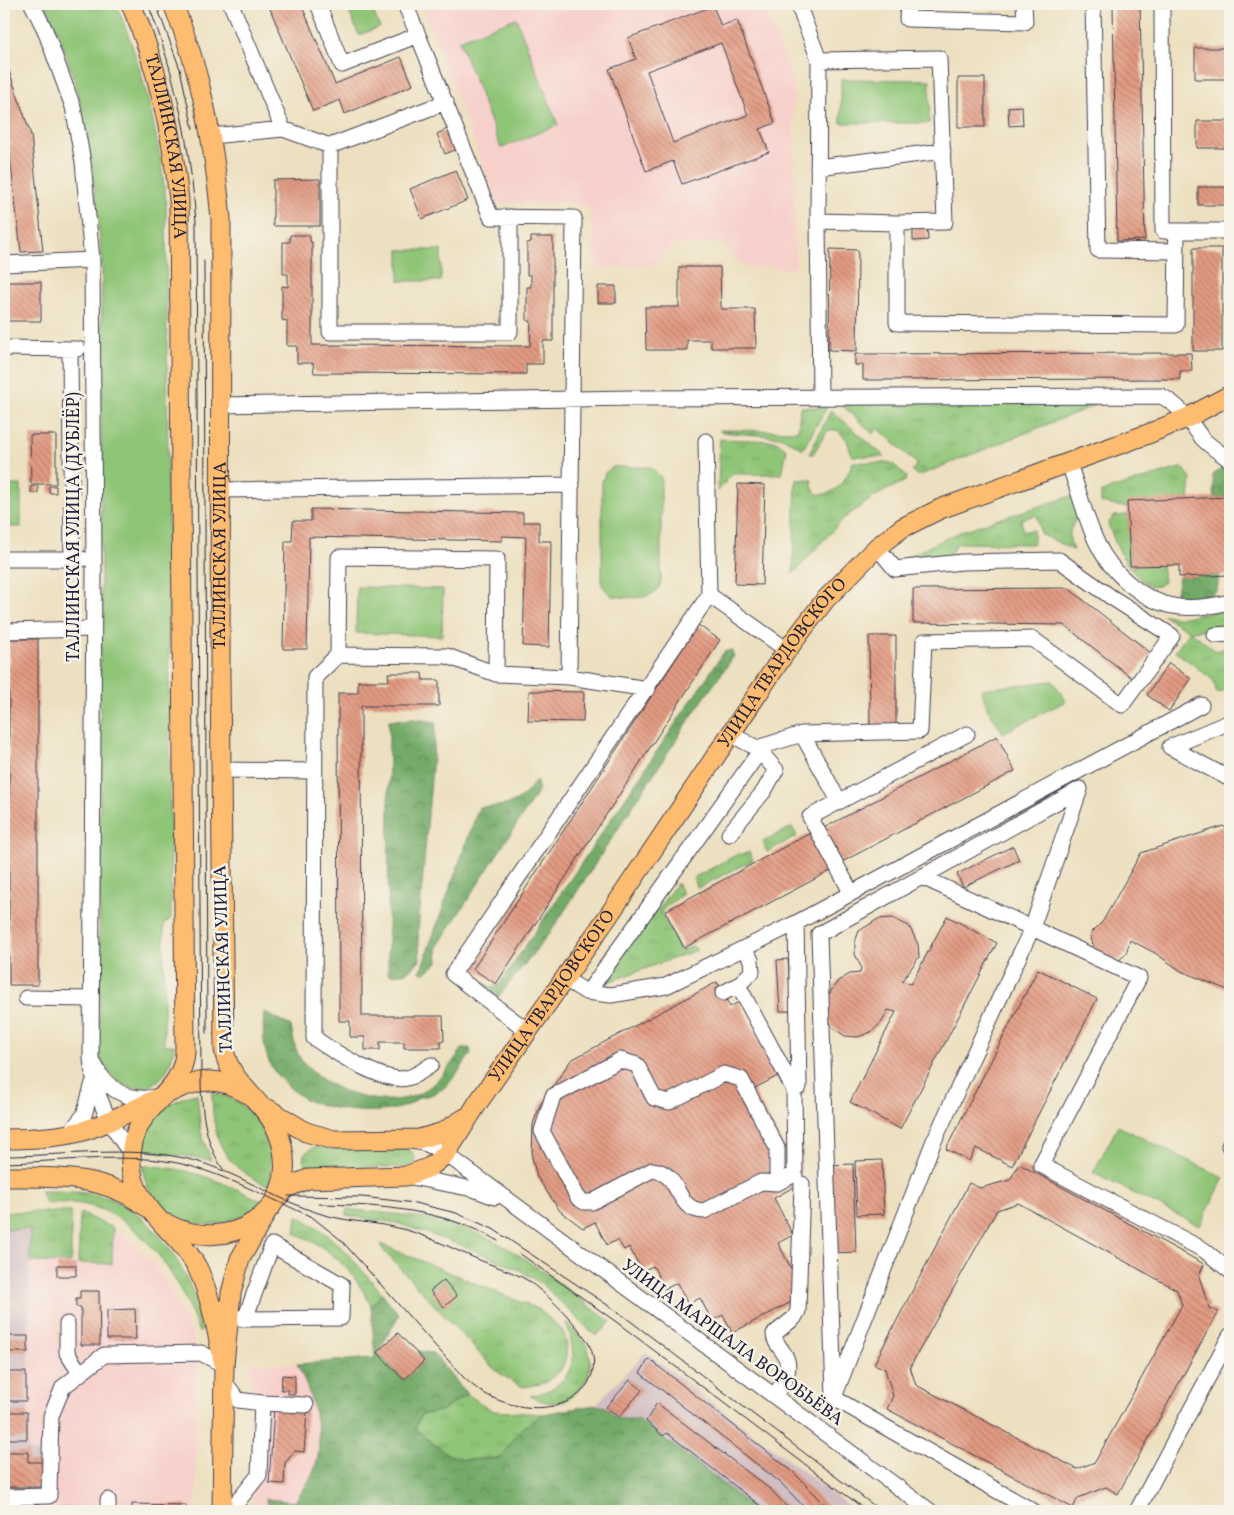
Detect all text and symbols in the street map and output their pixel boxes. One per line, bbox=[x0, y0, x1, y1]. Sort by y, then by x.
street label: ТАЛЛИНСКАЯ УЛИЦА bbox=[138, 51, 192, 240]
street label: ТАЛЛИНСКАЯ УЛИЦА (ДУБЛЁР) bbox=[62, 392, 87, 662]
street label: ТАЛЛИНСКАЯ УЛИЦА bbox=[208, 461, 233, 649]
street label: УЛИЦА ТВАРДОВСКОГО bbox=[712, 572, 853, 753]
street label: ТАЛЛИНСКАЯ УЛИЦА bbox=[208, 865, 240, 1053]
street label: УЛИЦА ТВАРДОВСКОГО bbox=[483, 905, 621, 1088]
street label: УЛИЦА МАРШАЛА ВОРОБЬЁВА bbox=[616, 1254, 848, 1432]

